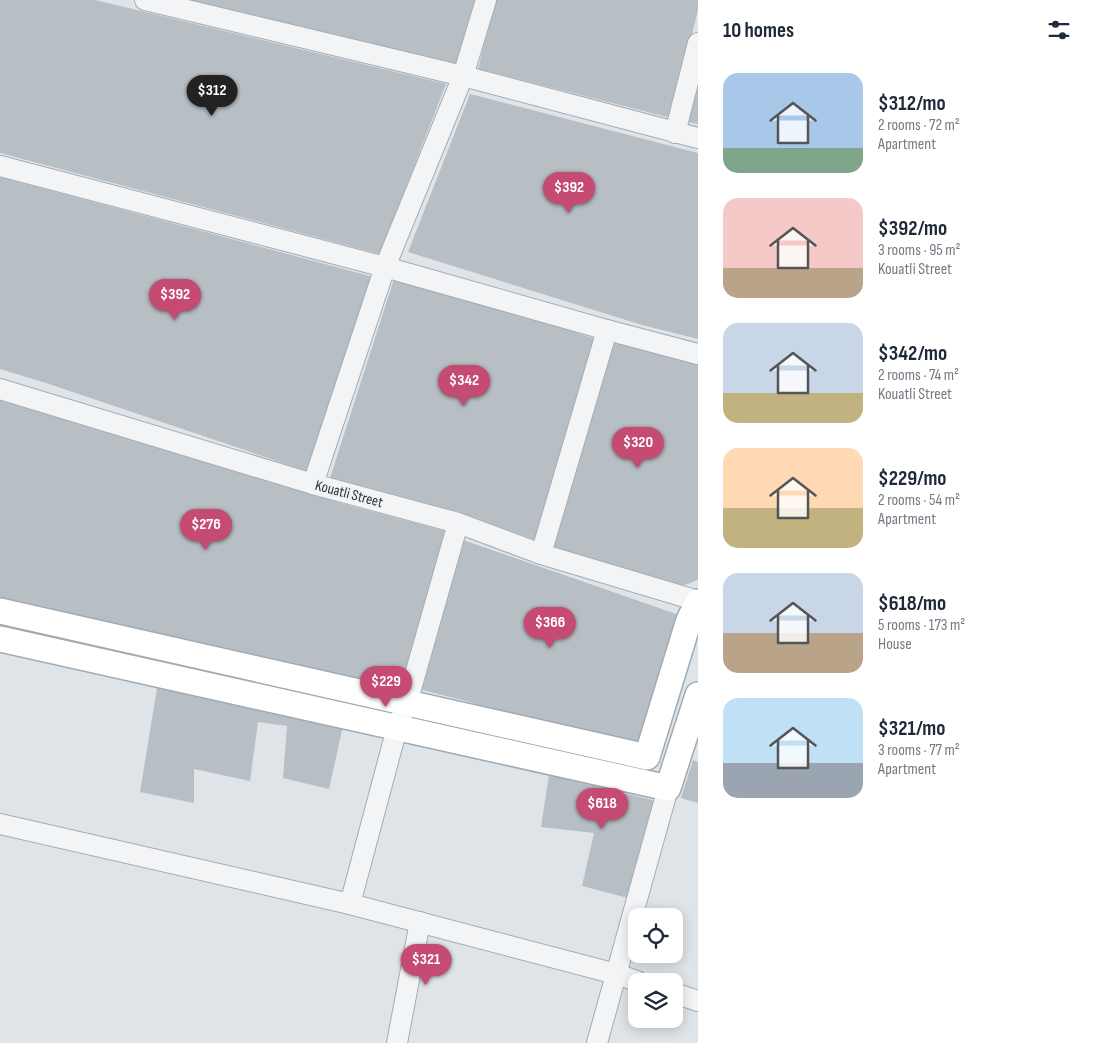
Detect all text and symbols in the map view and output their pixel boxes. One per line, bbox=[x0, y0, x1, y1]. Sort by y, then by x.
icon: filters bbox=[1045, 16, 1073, 44]
text: 10 homes bbox=[723, 18, 794, 43]
pin: $312 bbox=[182, 74, 242, 117]
text: $312 bbox=[198, 81, 226, 100]
text: $312/mo bbox=[878, 91, 946, 116]
icon: home bbox=[763, 93, 823, 153]
text: 2 rooms · 72 m² bbox=[878, 116, 960, 135]
text: Apartment bbox=[878, 135, 936, 154]
pin: $392 bbox=[539, 172, 599, 214]
text: $392 bbox=[554, 178, 584, 197]
text: $392/mo bbox=[878, 216, 947, 241]
icon: home bbox=[763, 218, 823, 278]
text: 3 rooms · 95 m² bbox=[878, 241, 960, 260]
text: Kouatli Street bbox=[878, 260, 952, 279]
pin: $392 bbox=[145, 278, 205, 321]
text: $392 bbox=[160, 285, 190, 304]
text: $342/mo bbox=[878, 341, 947, 366]
icon: home bbox=[763, 343, 823, 403]
pin: $342 bbox=[434, 364, 494, 407]
text: 2 rooms · 74 m² bbox=[878, 366, 959, 385]
text: $342 bbox=[449, 371, 479, 390]
text: Kouatli Street bbox=[878, 385, 952, 404]
pin: $320 bbox=[608, 426, 668, 469]
text: $320 bbox=[623, 433, 653, 452]
text: $229/mo bbox=[878, 466, 946, 491]
icon: home bbox=[763, 468, 823, 528]
street label: Kouatli Street bbox=[313, 476, 385, 512]
text: 2 rooms · 54 m² bbox=[878, 491, 960, 510]
pin: $276 bbox=[176, 508, 236, 551]
text: Apartment bbox=[878, 510, 936, 529]
text: $276 bbox=[191, 515, 221, 534]
text: $618/mo bbox=[878, 591, 946, 616]
icon: home bbox=[763, 593, 823, 653]
pin: $366 bbox=[520, 606, 580, 649]
text: $366 bbox=[535, 613, 565, 632]
text: 5 rooms · 173 m² bbox=[878, 616, 965, 635]
text: House bbox=[878, 635, 912, 654]
pin: $229 bbox=[356, 666, 416, 708]
text: $229 bbox=[371, 672, 401, 691]
text: $321/mo bbox=[878, 716, 945, 741]
icon: home bbox=[763, 718, 823, 778]
text: 3 rooms · 77 m² bbox=[878, 741, 960, 760]
text: Apartment bbox=[878, 760, 936, 779]
pin: $618 bbox=[572, 788, 632, 830]
text: $618 bbox=[587, 794, 617, 813]
map controls bbox=[628, 908, 683, 1028]
button: locate bbox=[628, 908, 683, 963]
pin: $321 bbox=[396, 944, 456, 986]
text: $321 bbox=[412, 950, 440, 969]
button: layers bbox=[628, 973, 683, 1028]

